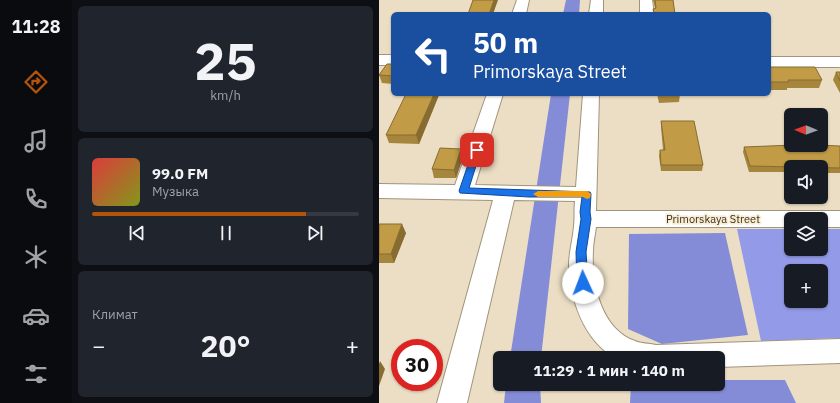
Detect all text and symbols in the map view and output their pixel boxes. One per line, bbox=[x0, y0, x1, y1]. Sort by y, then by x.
text: 11:28 bbox=[11, 15, 61, 38]
text: 50 m bbox=[473, 24, 538, 61]
text: 25 bbox=[194, 27, 257, 94]
icon: left bbox=[407, 28, 459, 80]
text: Primorskaya Street bbox=[473, 60, 627, 83]
icon: directions bbox=[22, 68, 50, 96]
text: km/h bbox=[210, 87, 241, 104]
north arrow bbox=[784, 108, 828, 152]
map controls bbox=[784, 108, 828, 308]
icon: music bbox=[22, 127, 50, 155]
pin bbox=[460, 133, 494, 167]
icon: arrive bbox=[466, 139, 488, 161]
button: sound bbox=[784, 160, 828, 204]
text: 99.0 FM bbox=[152, 164, 208, 183]
text: Музыка bbox=[152, 183, 199, 200]
icon: phone bbox=[22, 185, 50, 213]
street label: Primorskaya Street bbox=[666, 212, 760, 226]
button: layers bbox=[784, 212, 828, 256]
icon: previous bbox=[126, 222, 148, 244]
icon: pause bbox=[215, 222, 237, 244]
icon: next bbox=[304, 222, 326, 244]
icon: climate bbox=[22, 243, 50, 271]
position arrow bbox=[562, 262, 604, 304]
button: + bbox=[784, 264, 828, 308]
icon: car bbox=[22, 302, 50, 330]
text: Климат bbox=[92, 306, 138, 323]
text: 20° bbox=[200, 326, 251, 365]
text: − bbox=[92, 331, 105, 360]
text: + bbox=[346, 331, 359, 360]
speed limit sign: 30 bbox=[391, 339, 443, 391]
icon: filters bbox=[22, 360, 50, 388]
text: 11:29 · 1 мин · 140 m bbox=[533, 361, 685, 380]

